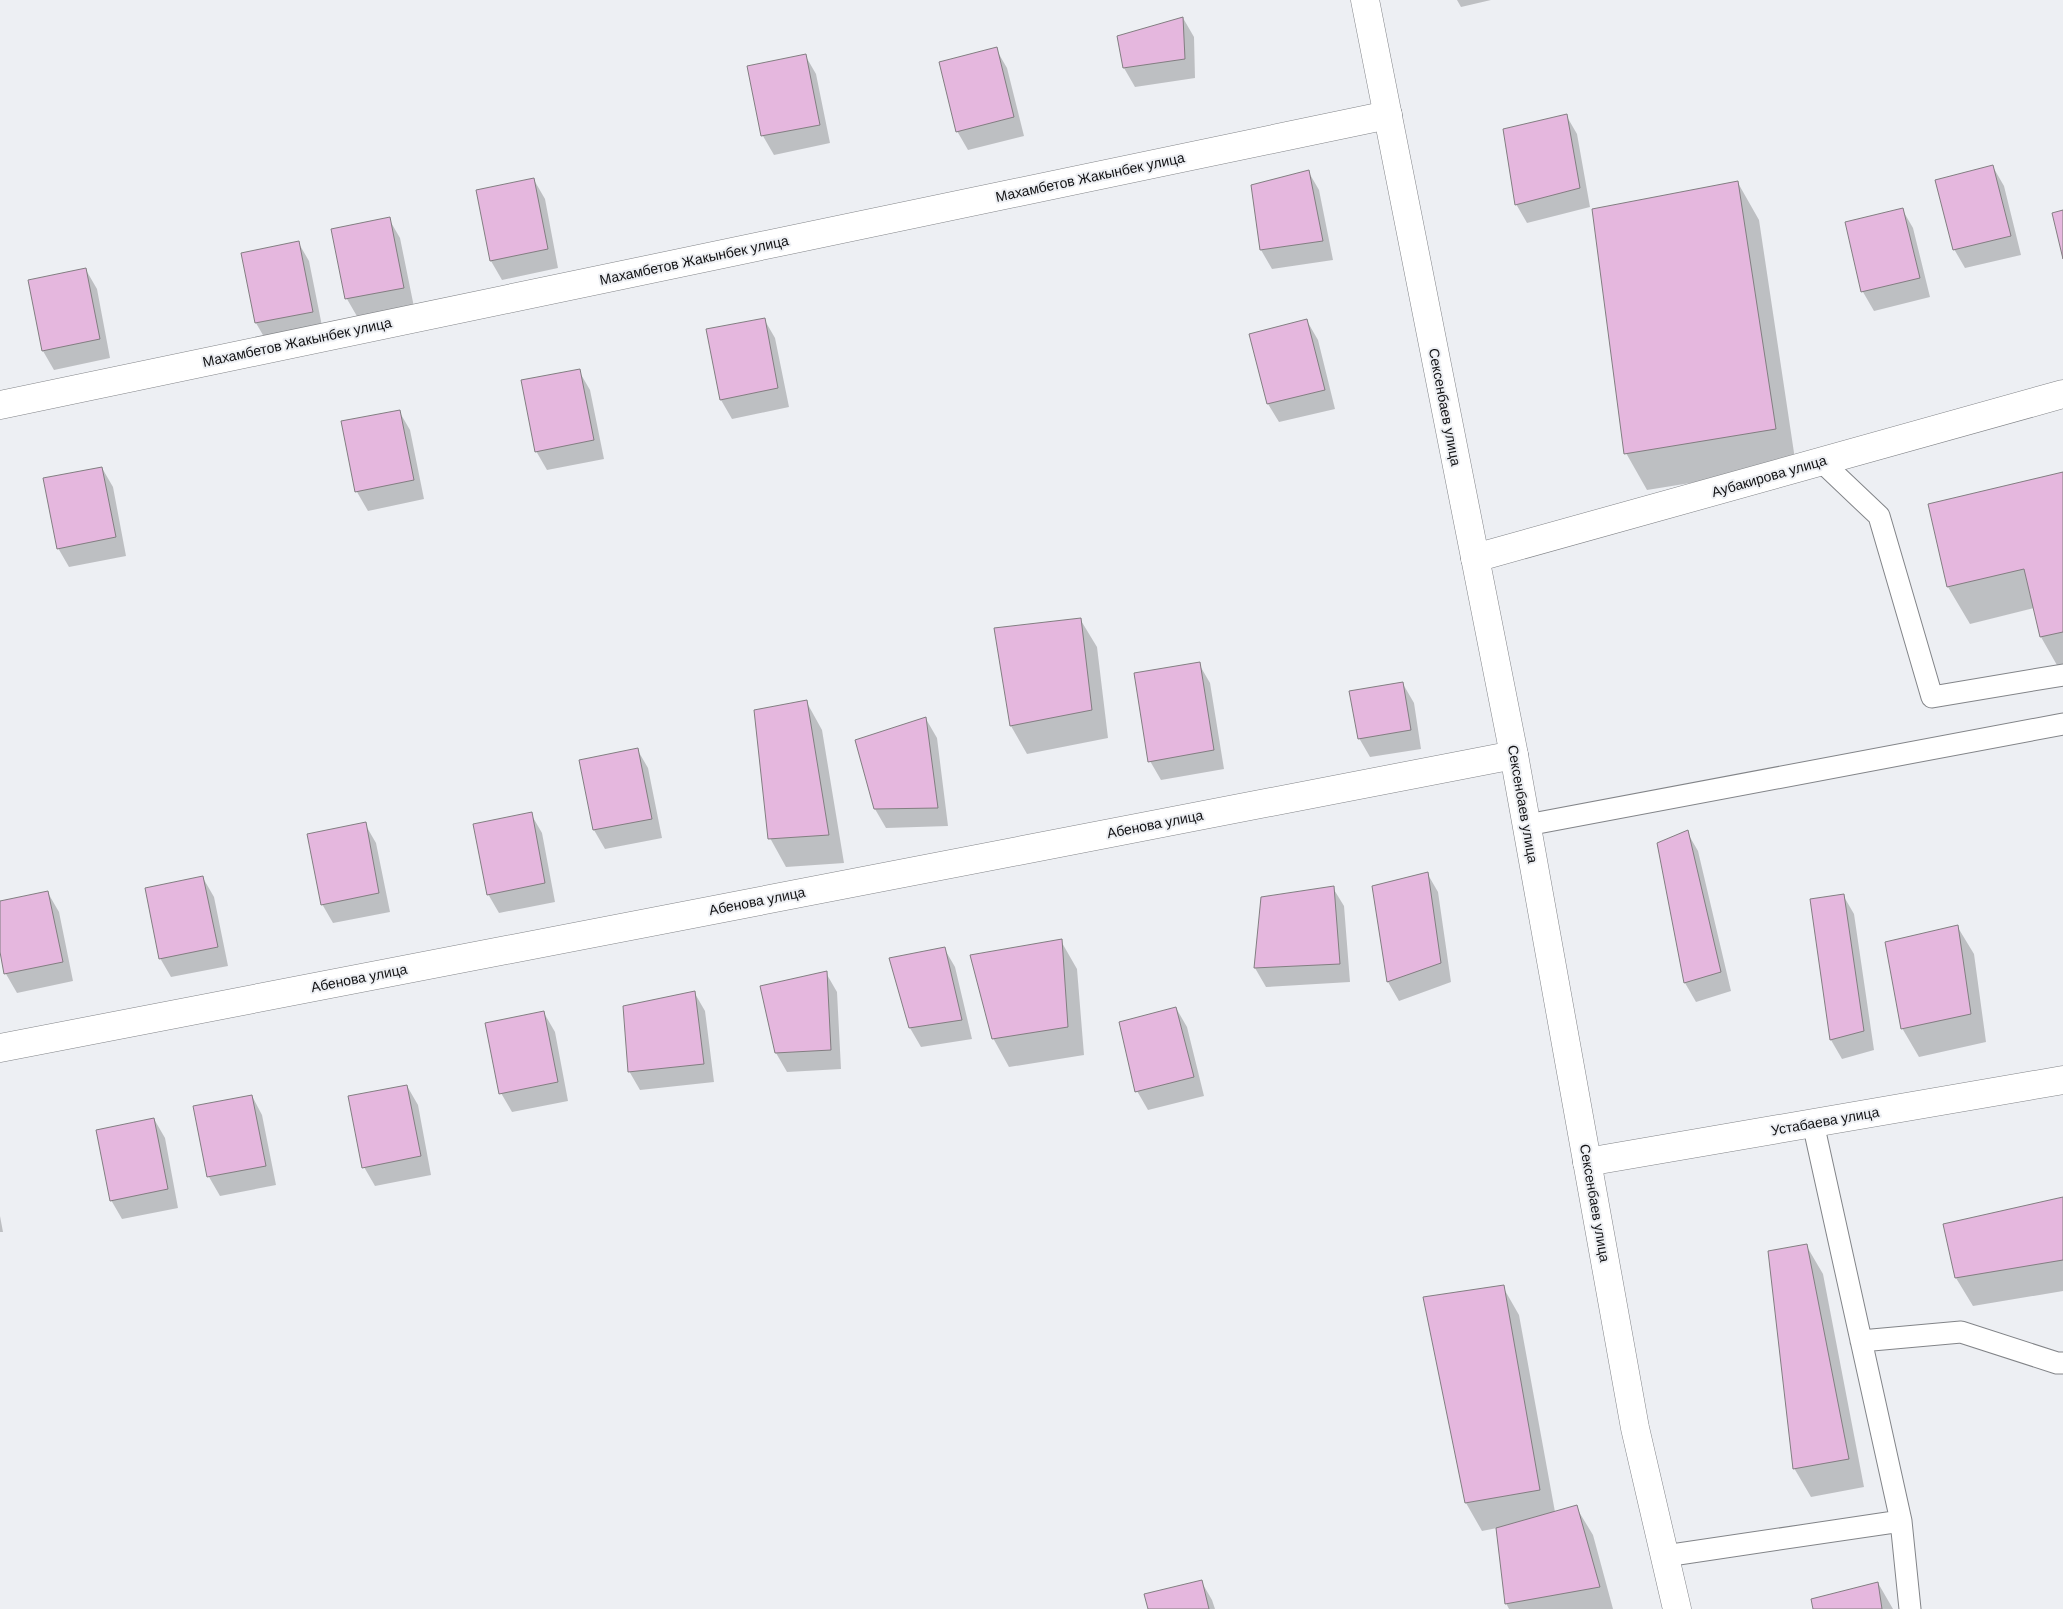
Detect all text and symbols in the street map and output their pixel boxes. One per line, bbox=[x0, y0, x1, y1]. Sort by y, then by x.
street label: Махамбетов Жакынбек улица bbox=[994, 148, 1186, 206]
street label: Махамбетов Жакынбек улица bbox=[598, 231, 790, 289]
street label: Махамбетов Жакынбек улица bbox=[201, 313, 393, 371]
street label: Сексенбаев улица bbox=[1425, 347, 1465, 468]
street label: Аубакирова улица bbox=[1710, 451, 1829, 501]
street label: Сексенбаев улица bbox=[1504, 744, 1542, 865]
street label: Абенова улица bbox=[1105, 806, 1205, 842]
street label: Абенова улица bbox=[707, 883, 807, 919]
street label: Абенова улица bbox=[309, 960, 409, 996]
street label: Устабаева улица bbox=[1769, 1103, 1881, 1139]
street label: Сексенбаев улица bbox=[1576, 1143, 1614, 1264]

